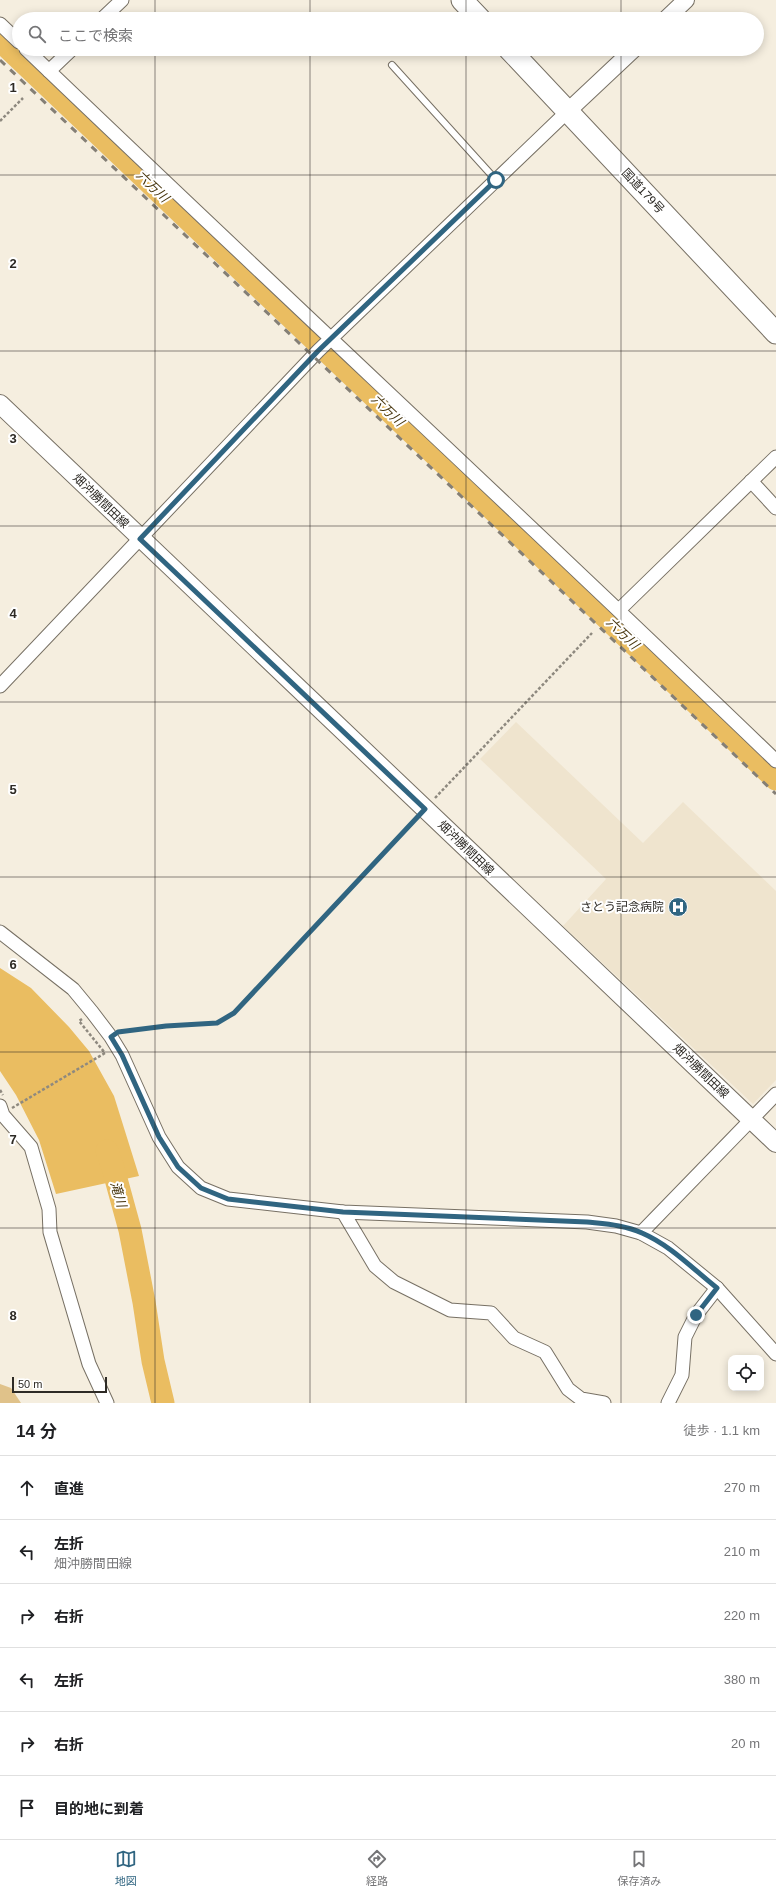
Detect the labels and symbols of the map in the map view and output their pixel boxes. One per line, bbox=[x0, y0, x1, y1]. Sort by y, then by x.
text: 1 bbox=[9, 80, 17, 95]
street label: 国道179号 bbox=[619, 166, 667, 216]
water label: 六万川 bbox=[133, 167, 173, 207]
route start bbox=[487, 171, 505, 189]
text: 2 bbox=[9, 256, 17, 271]
water label: 六万川 bbox=[368, 391, 408, 431]
text: 3 bbox=[9, 431, 17, 446]
street label: 畑沖勝間田線 bbox=[70, 471, 132, 531]
text: 4 bbox=[9, 606, 17, 621]
water label: 六万川 bbox=[603, 614, 643, 654]
text: 5 bbox=[9, 782, 17, 797]
street label: 畑沖勝間田線 bbox=[435, 818, 497, 878]
hospital icon: さとう記念病院 bbox=[667, 896, 689, 918]
place label: さとう記念病院 bbox=[580, 900, 664, 914]
text: 6 bbox=[9, 957, 17, 972]
street label: 畑沖勝間田線 bbox=[670, 1041, 732, 1101]
text: 7 bbox=[9, 1132, 17, 1147]
water label: 滝川 bbox=[108, 1180, 130, 1211]
route end bbox=[687, 1306, 705, 1324]
text: 8 bbox=[9, 1308, 17, 1323]
scale bar bbox=[12, 1375, 107, 1394]

